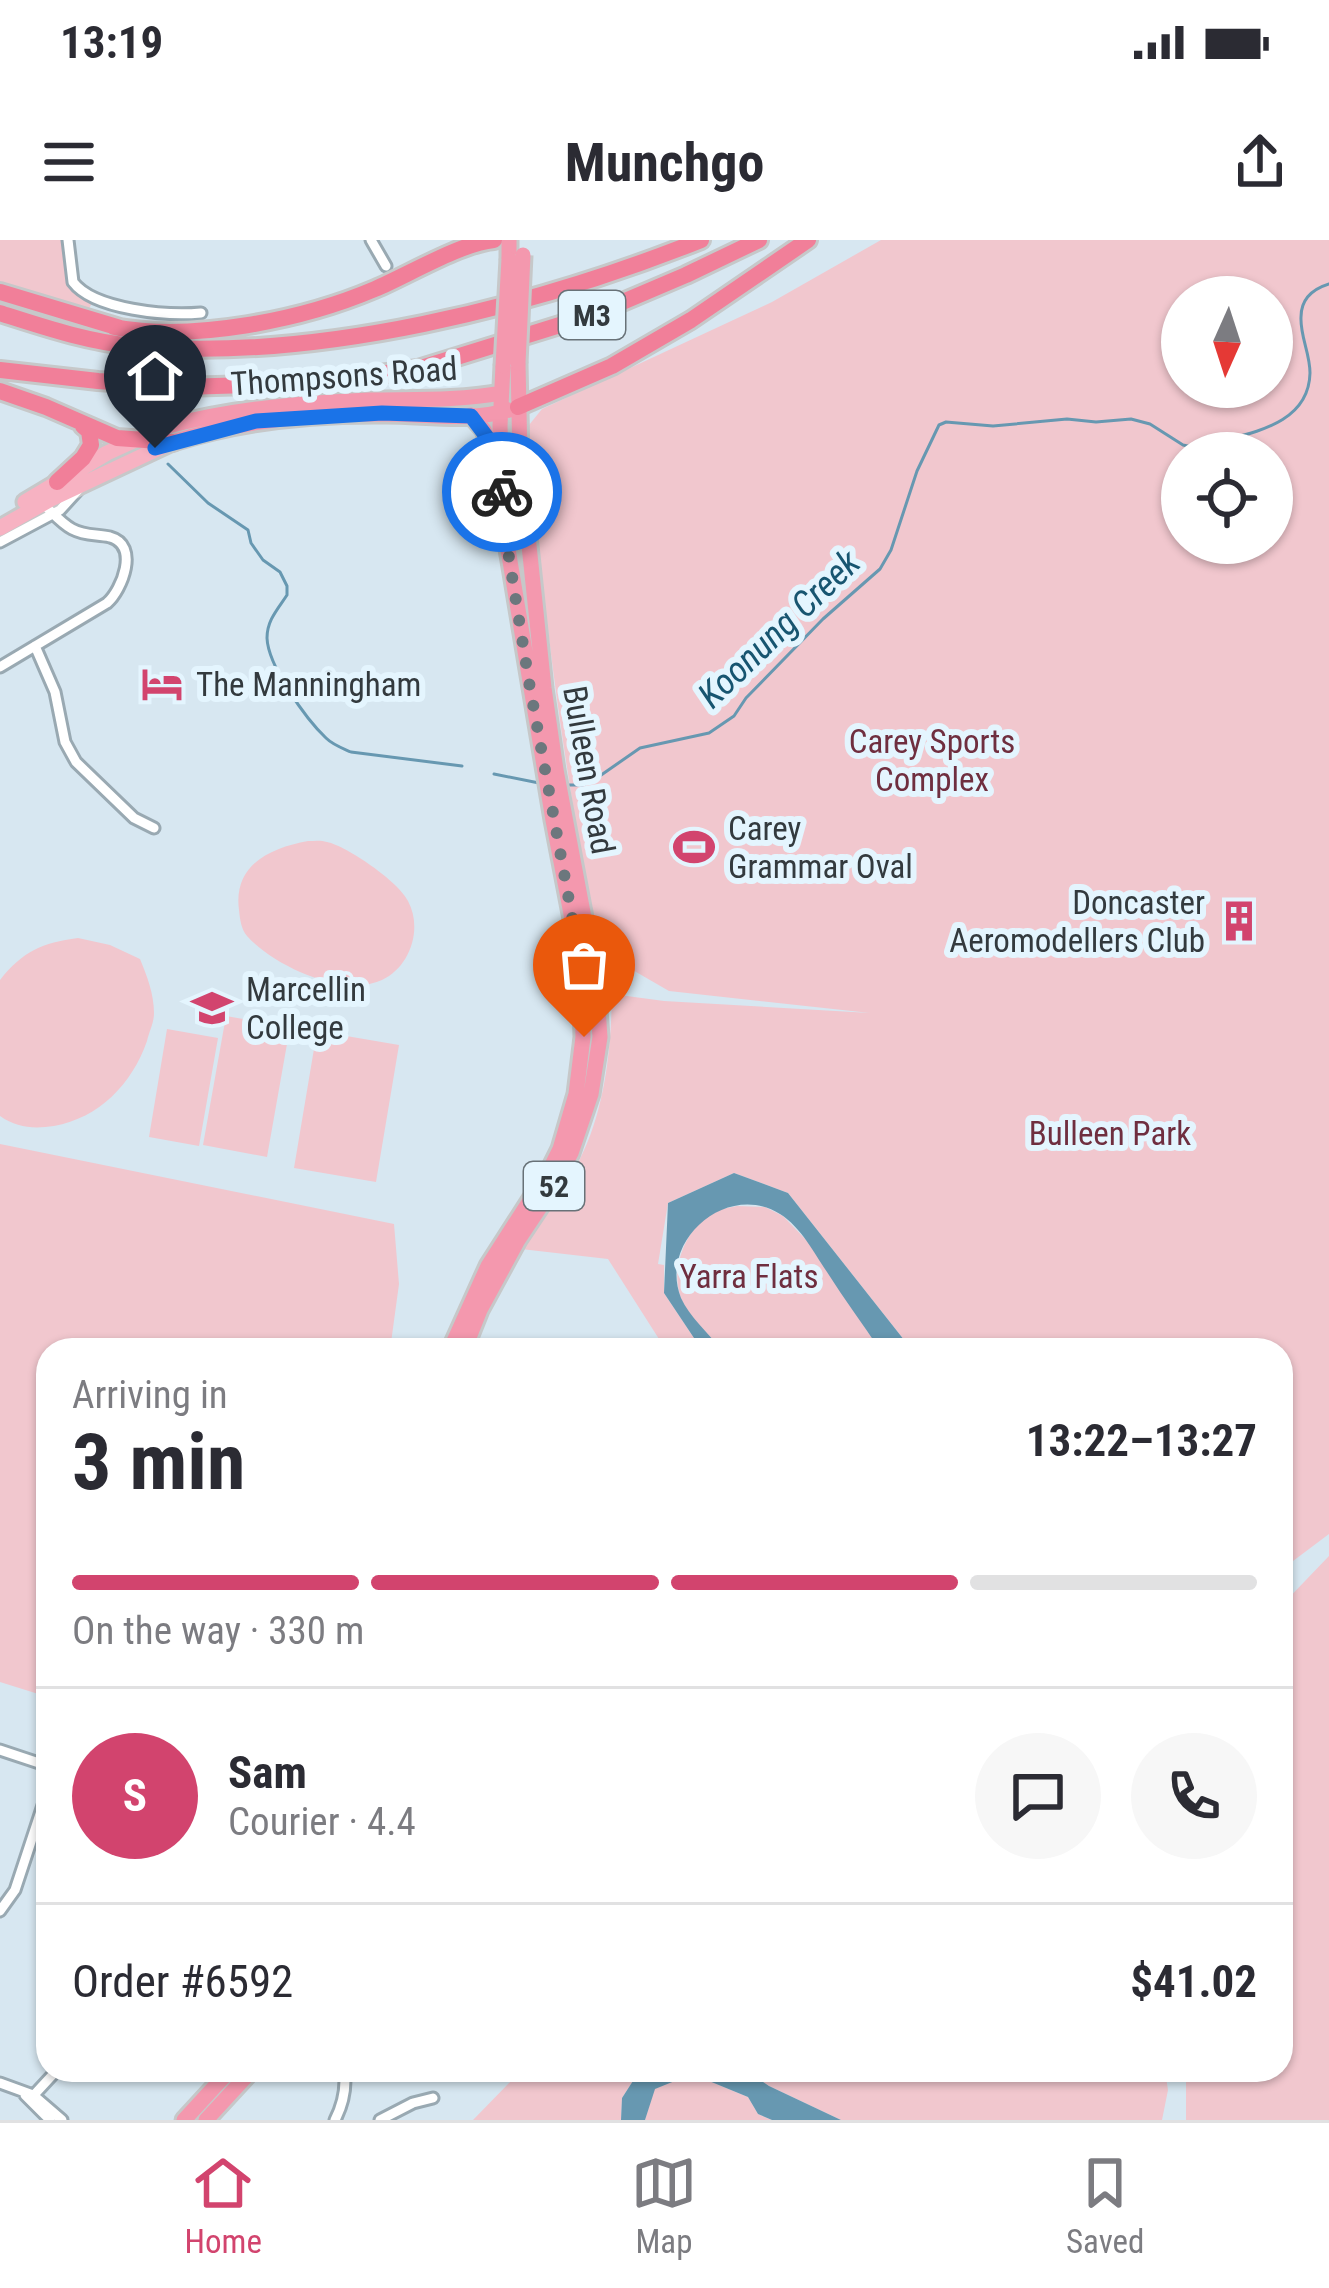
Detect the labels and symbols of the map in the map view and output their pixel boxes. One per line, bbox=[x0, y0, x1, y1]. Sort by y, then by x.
north arrow bbox=[1161, 276, 1293, 408]
road number: M3 bbox=[559, 291, 625, 339]
pin bbox=[104, 325, 206, 448]
street label: Thompsons Road bbox=[229, 349, 459, 403]
courier bbox=[442, 432, 562, 552]
water label: Koonung Creek bbox=[689, 541, 869, 716]
hotel icon: The Manningham bbox=[139, 661, 185, 707]
place label: The Manningham bbox=[196, 665, 421, 704]
street label: Bulleen Road bbox=[555, 683, 623, 857]
park label: Carey Sports Complex bbox=[849, 722, 1015, 799]
place label: Carey Grammar Oval bbox=[728, 809, 913, 886]
sports icon: Carey Grammar Oval bbox=[671, 824, 717, 870]
place label: Doncaster Aeromodellers Club bbox=[949, 883, 1205, 960]
building icon: Doncaster Aeromodellers Club bbox=[1216, 898, 1262, 944]
pin bbox=[533, 914, 635, 1037]
place label: Marcellin College bbox=[246, 970, 366, 1047]
school or university icon: Marcellin College bbox=[189, 985, 235, 1031]
park label: Bulleen Park bbox=[1029, 1114, 1191, 1153]
road number: 52 bbox=[524, 1162, 584, 1210]
park label: Yarra Flats bbox=[680, 1257, 818, 1296]

